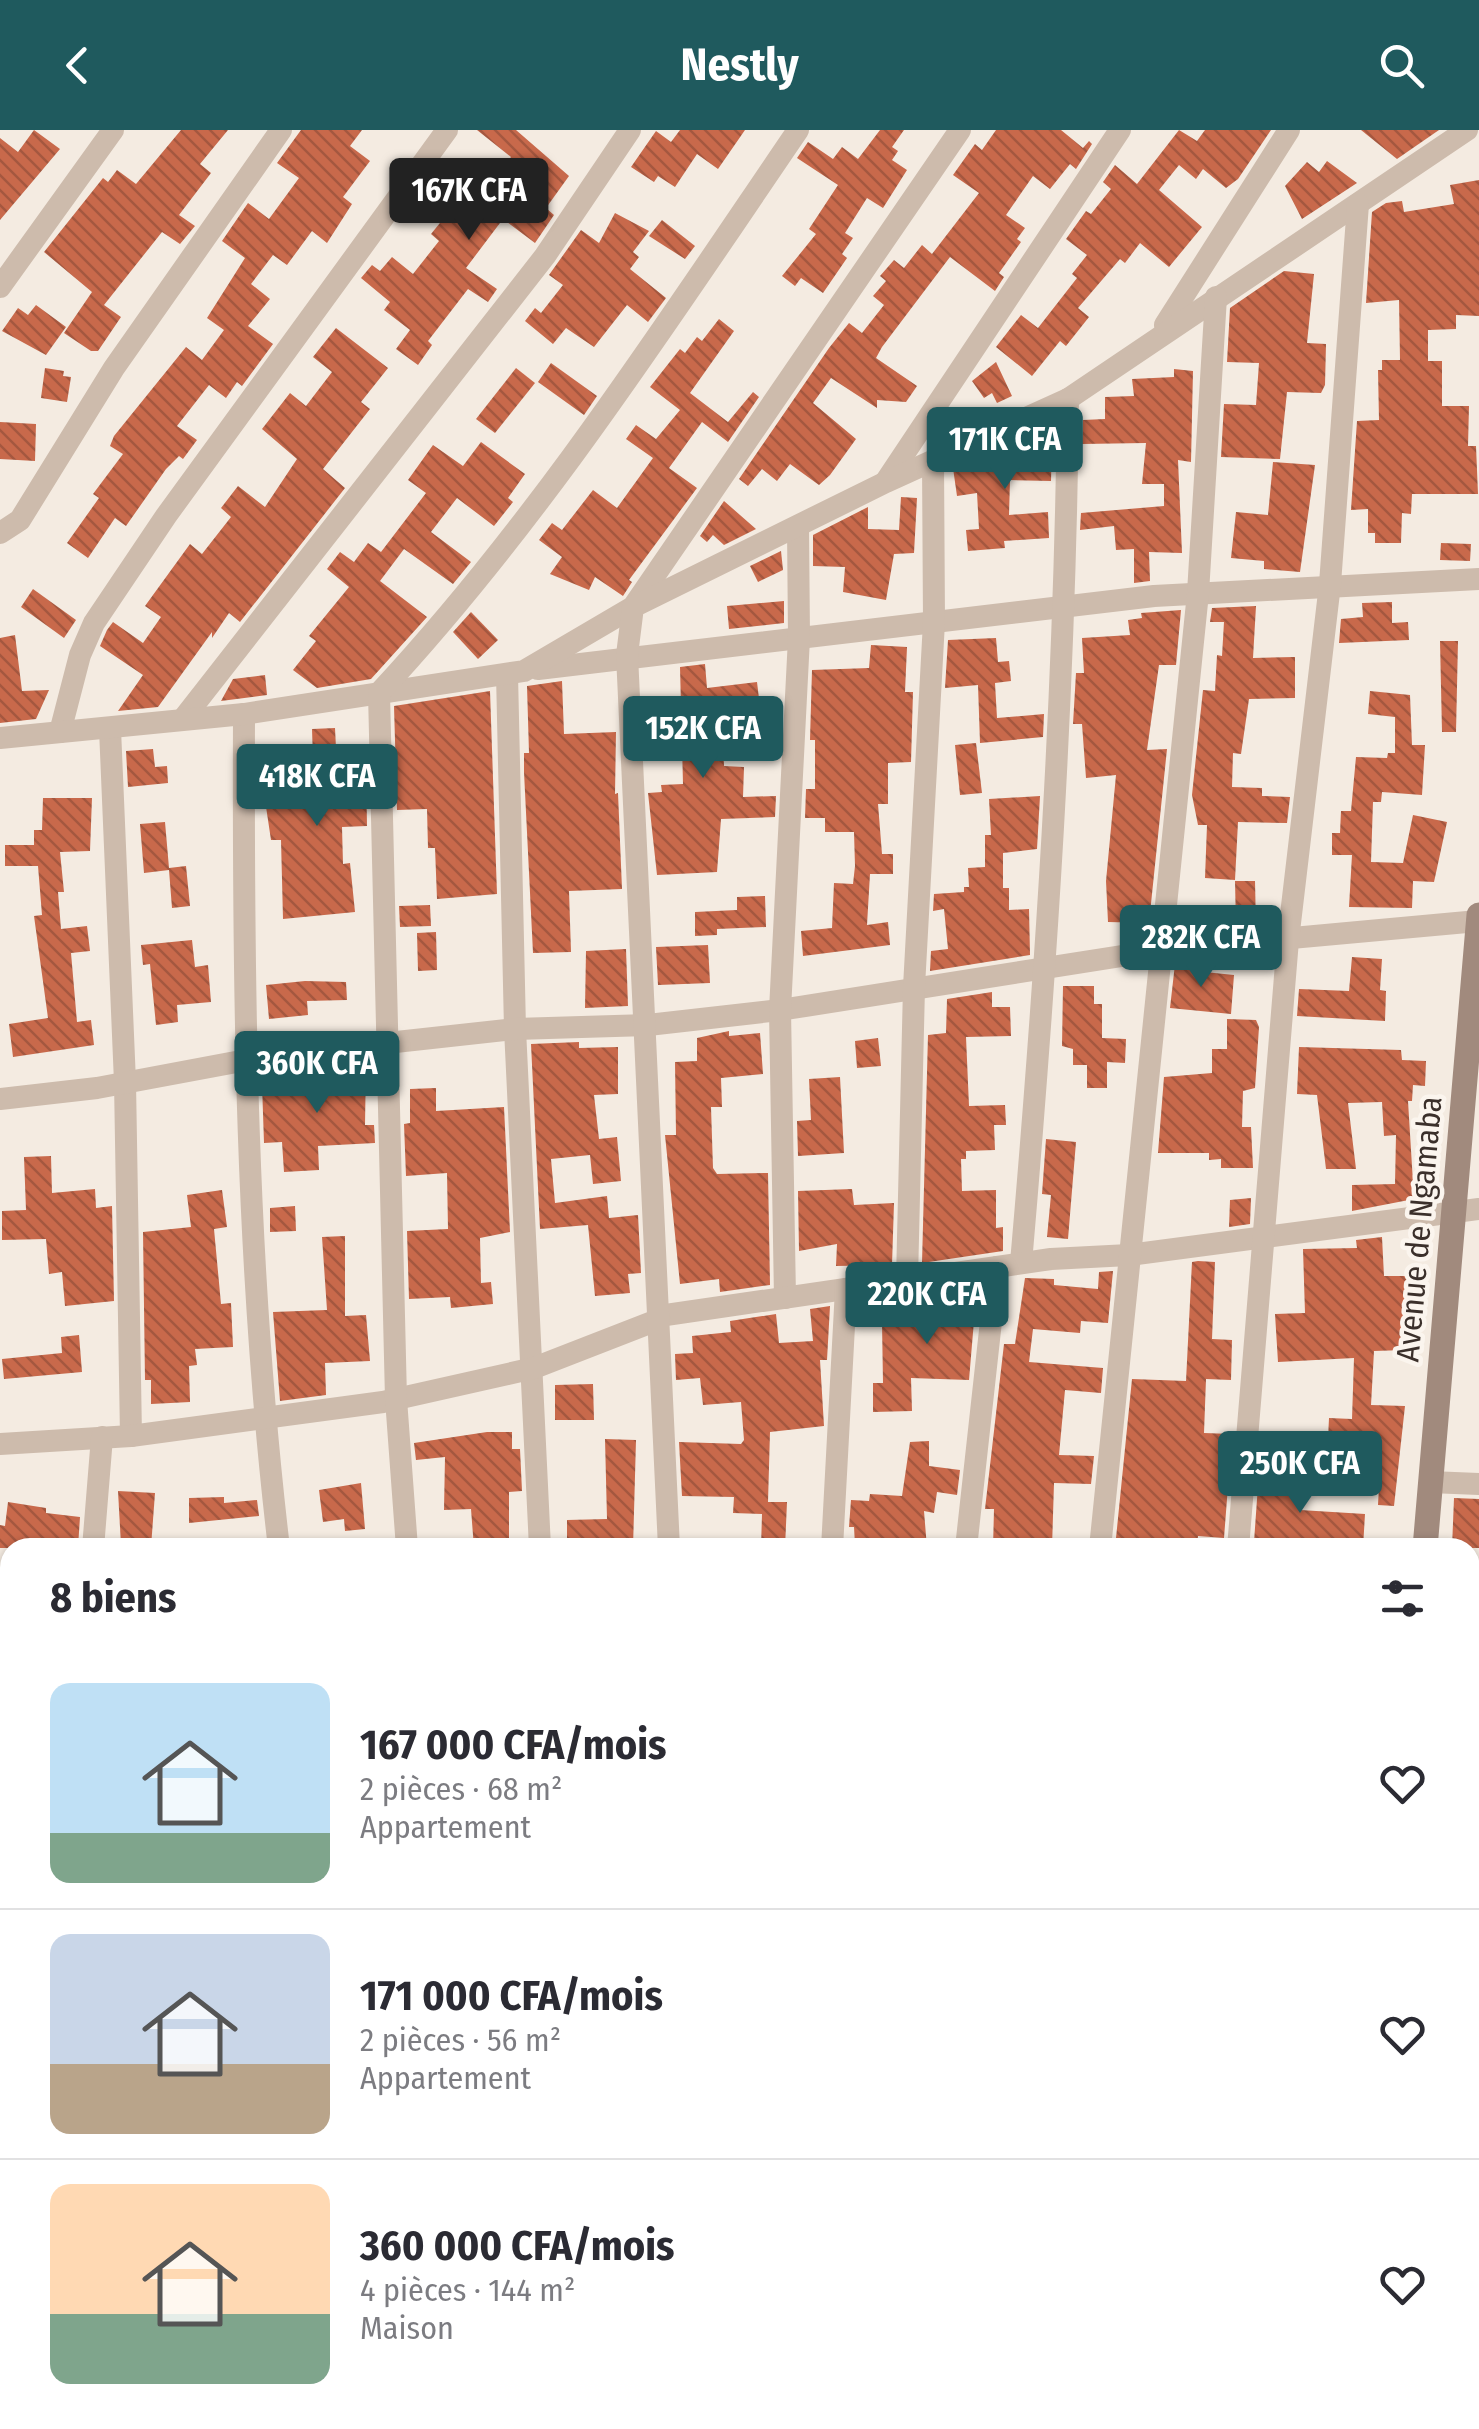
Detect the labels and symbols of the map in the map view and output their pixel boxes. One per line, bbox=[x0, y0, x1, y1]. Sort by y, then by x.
pin: 167K CFA bbox=[366, 158, 572, 243]
pin: 171K CFA bbox=[902, 407, 1108, 492]
pin: 152K CFA bbox=[600, 696, 806, 781]
pin: 418K CFA bbox=[214, 744, 420, 829]
pin: 282K CFA bbox=[1098, 905, 1304, 990]
pin: 360K CFA bbox=[214, 1031, 420, 1116]
street label: Avenue de Ngamaba bbox=[1388, 1095, 1450, 1363]
pin: 220K CFA bbox=[824, 1262, 1030, 1347]
pin: 250K CFA bbox=[1197, 1431, 1403, 1516]

